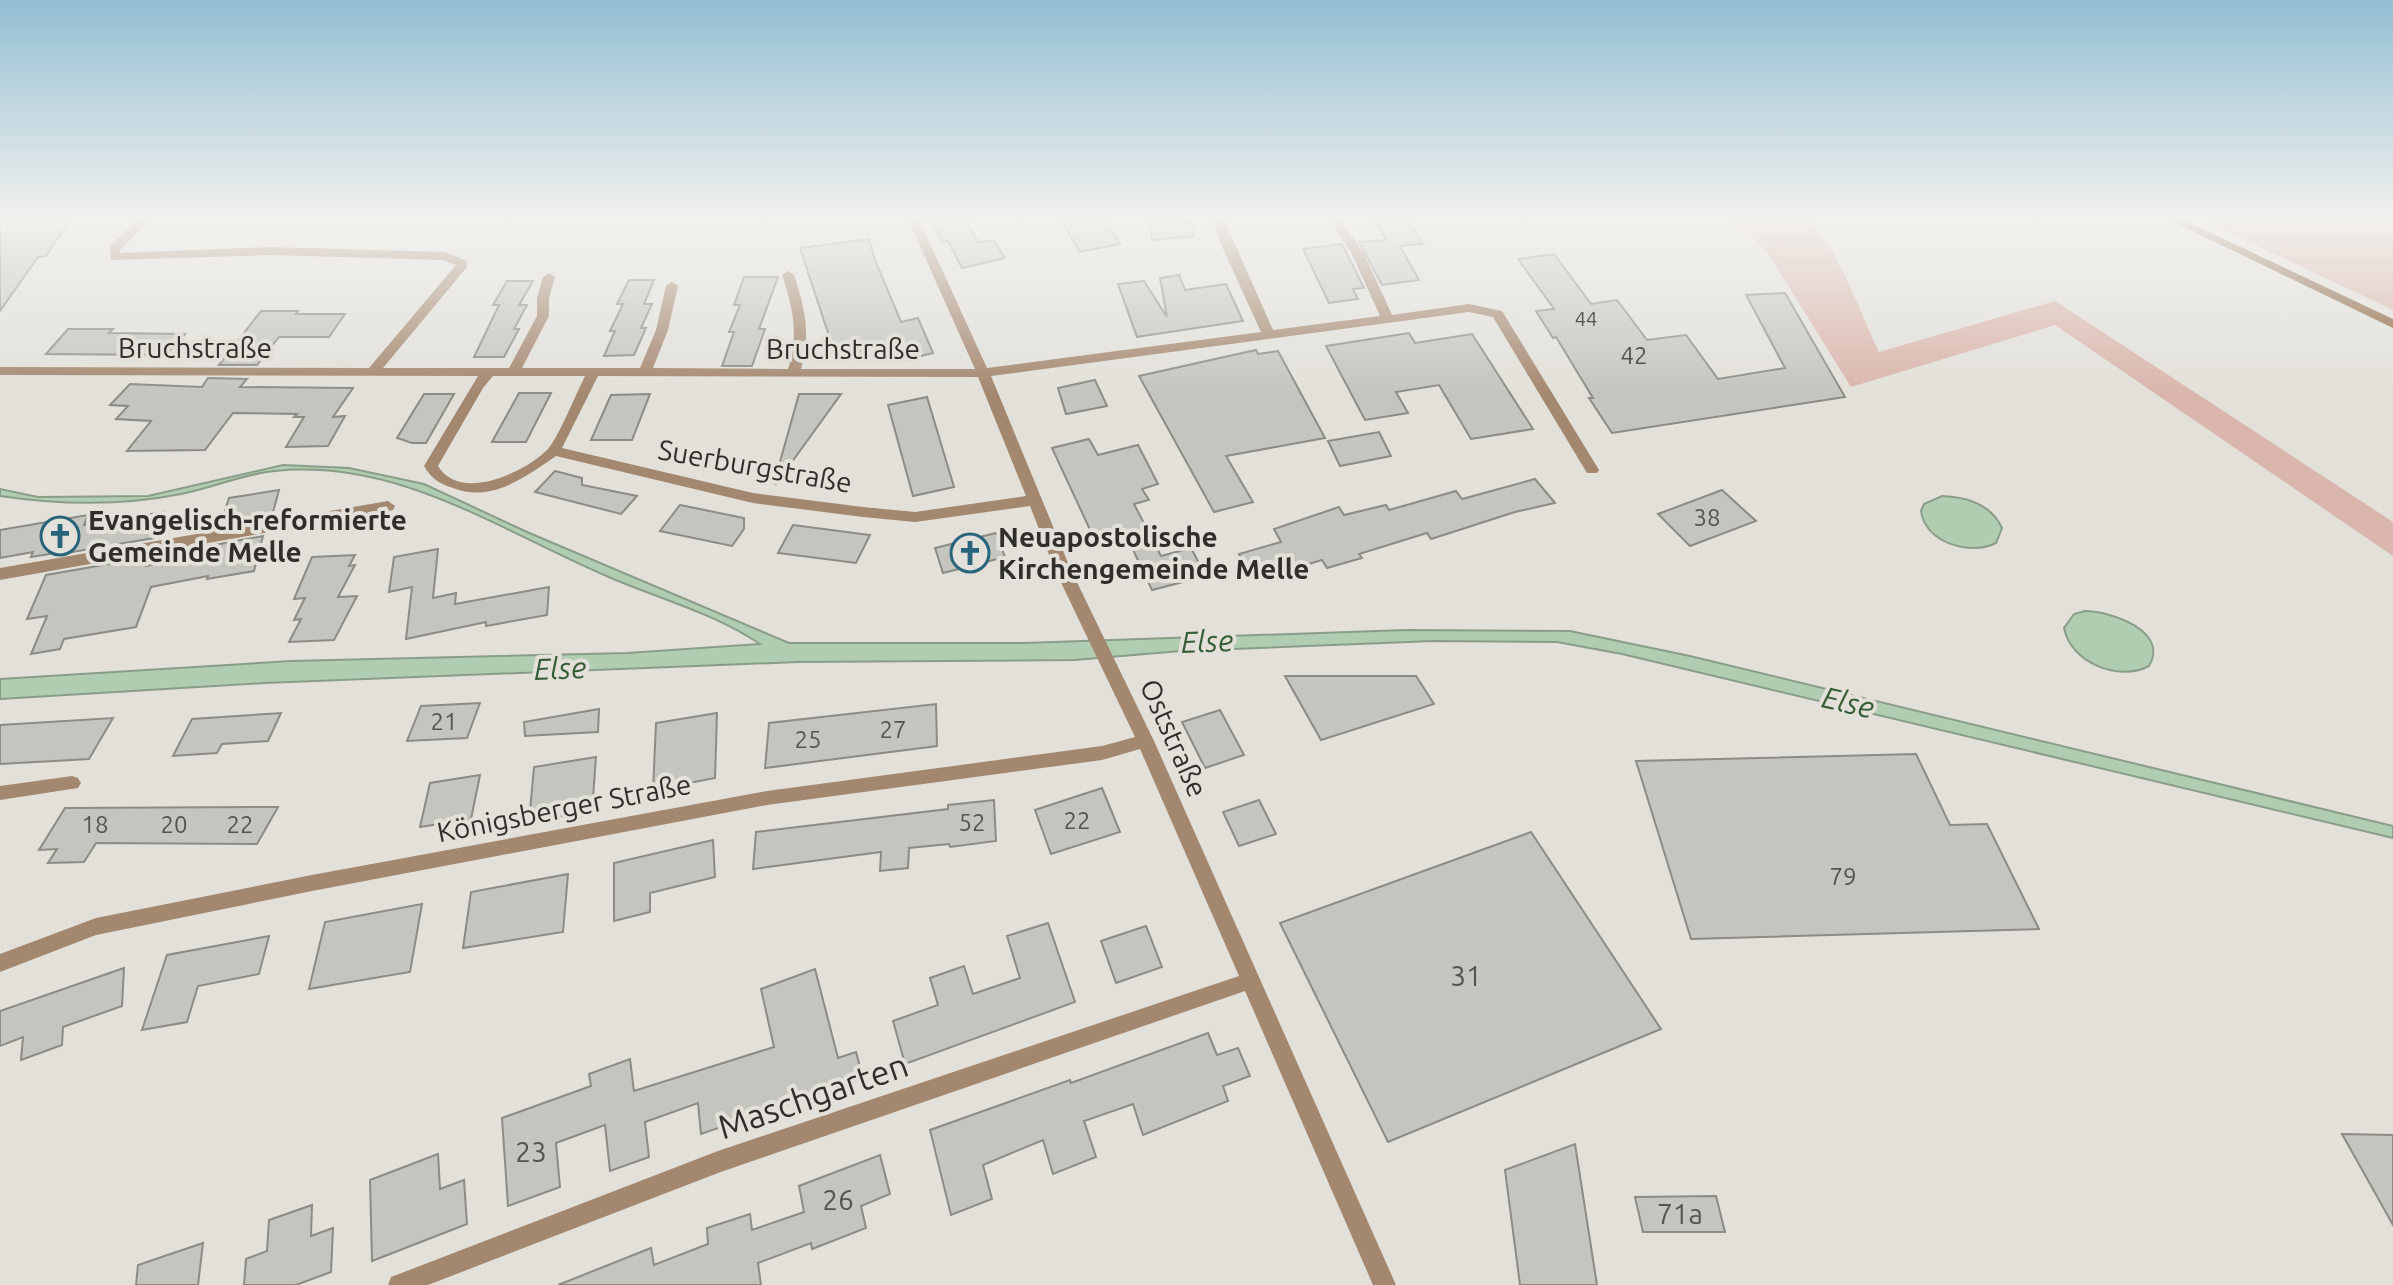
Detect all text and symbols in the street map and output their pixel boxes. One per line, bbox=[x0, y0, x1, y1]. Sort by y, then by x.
house number: 44 bbox=[1575, 307, 1597, 330]
street label: Bruchstraße bbox=[118, 332, 272, 363]
street label: Bruchstraße bbox=[766, 333, 920, 364]
house number: 42 bbox=[1620, 342, 1648, 369]
street label: Suerburgstraße bbox=[656, 433, 854, 498]
place label: Evangelisch-reformierte Gemeinde Melle bbox=[88, 504, 407, 567]
house number: 38 bbox=[1693, 504, 1721, 531]
church icon: Evangelisch-reformierte Gemeinde Melle bbox=[39, 515, 81, 557]
place label: Neuapostolische Kirchengemeinde Melle bbox=[998, 521, 1309, 584]
church icon: Neuapostolische Kirchengemeinde Melle bbox=[949, 532, 991, 574]
water label: Else bbox=[1180, 623, 1234, 659]
water label: Else bbox=[533, 650, 587, 686]
street label: Oststraße bbox=[1135, 674, 1214, 801]
water label: Else bbox=[1819, 680, 1878, 724]
house number: 21 bbox=[430, 708, 458, 735]
house number: 27 bbox=[879, 716, 907, 743]
house number: 25 bbox=[794, 726, 822, 753]
street label: Königsberger Straße bbox=[434, 768, 694, 847]
house number: 22 bbox=[1063, 807, 1091, 834]
house number: 52 bbox=[958, 809, 986, 836]
house number: 18 bbox=[81, 811, 109, 838]
house number: 20 bbox=[160, 811, 188, 838]
house number: 22 bbox=[226, 811, 254, 838]
house number: 79 bbox=[1829, 863, 1857, 890]
house number: 31 bbox=[1450, 960, 1482, 991]
street label: Maschgarten bbox=[713, 1045, 913, 1145]
house number: 23 bbox=[515, 1136, 547, 1167]
house number: 26 bbox=[822, 1184, 854, 1215]
house number: 71a bbox=[1657, 1198, 1703, 1229]

